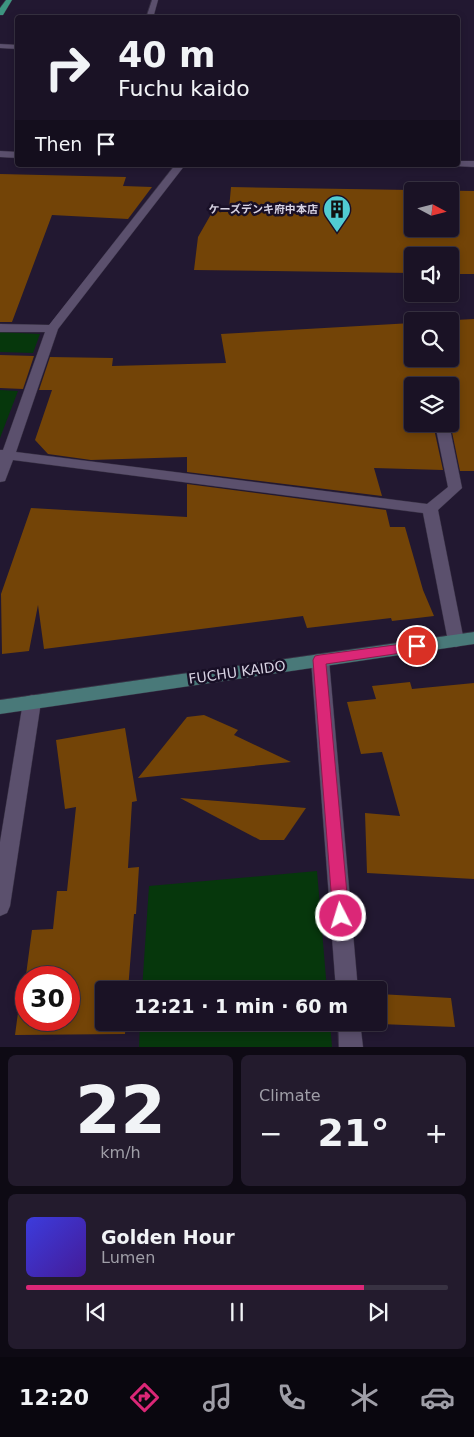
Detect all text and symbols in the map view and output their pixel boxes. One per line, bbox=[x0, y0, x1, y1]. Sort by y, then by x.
icon: right bbox=[35, 35, 100, 100]
text: 40 m bbox=[118, 35, 215, 75]
text: Fuchu kaido bbox=[118, 76, 250, 101]
icon: arrive bbox=[92, 130, 120, 158]
text: Then bbox=[35, 133, 82, 155]
north arrow bbox=[404, 182, 459, 238]
map controls bbox=[404, 182, 459, 432]
building icon: ケーズデンキ府中本店 bbox=[322, 194, 352, 233]
place label: ケーズデンキ府中本店 bbox=[209, 203, 318, 216]
button: sound bbox=[404, 247, 459, 302]
button: search bbox=[404, 312, 459, 367]
button: layers bbox=[404, 377, 459, 432]
pin bbox=[396, 625, 438, 667]
icon: arrive bbox=[403, 632, 431, 660]
street label: FUCHU KAIDO bbox=[187, 657, 287, 687]
position arrow bbox=[314, 889, 366, 941]
speed limit sign: 30 bbox=[15, 966, 80, 1031]
text: 12:21 · 1 min · 60 m bbox=[134, 995, 348, 1017]
text: 22 bbox=[75, 1073, 166, 1148]
text: Climate bbox=[259, 1086, 321, 1105]
text: 21° bbox=[318, 1111, 389, 1155]
text: − bbox=[259, 1117, 282, 1150]
text: + bbox=[425, 1117, 448, 1150]
text: km/h bbox=[100, 1143, 141, 1162]
text: Golden Hour bbox=[101, 1226, 235, 1248]
text: Lumen bbox=[101, 1248, 155, 1267]
icon: previous bbox=[82, 1298, 110, 1326]
icon: pause bbox=[223, 1298, 251, 1326]
icon: next bbox=[364, 1298, 392, 1326]
icon: directions bbox=[127, 1380, 162, 1415]
icon: music bbox=[200, 1380, 235, 1415]
icon: phone bbox=[274, 1380, 309, 1415]
icon: climate bbox=[347, 1380, 382, 1415]
icon: car bbox=[420, 1380, 455, 1415]
text: 12:20 bbox=[19, 1385, 89, 1410]

